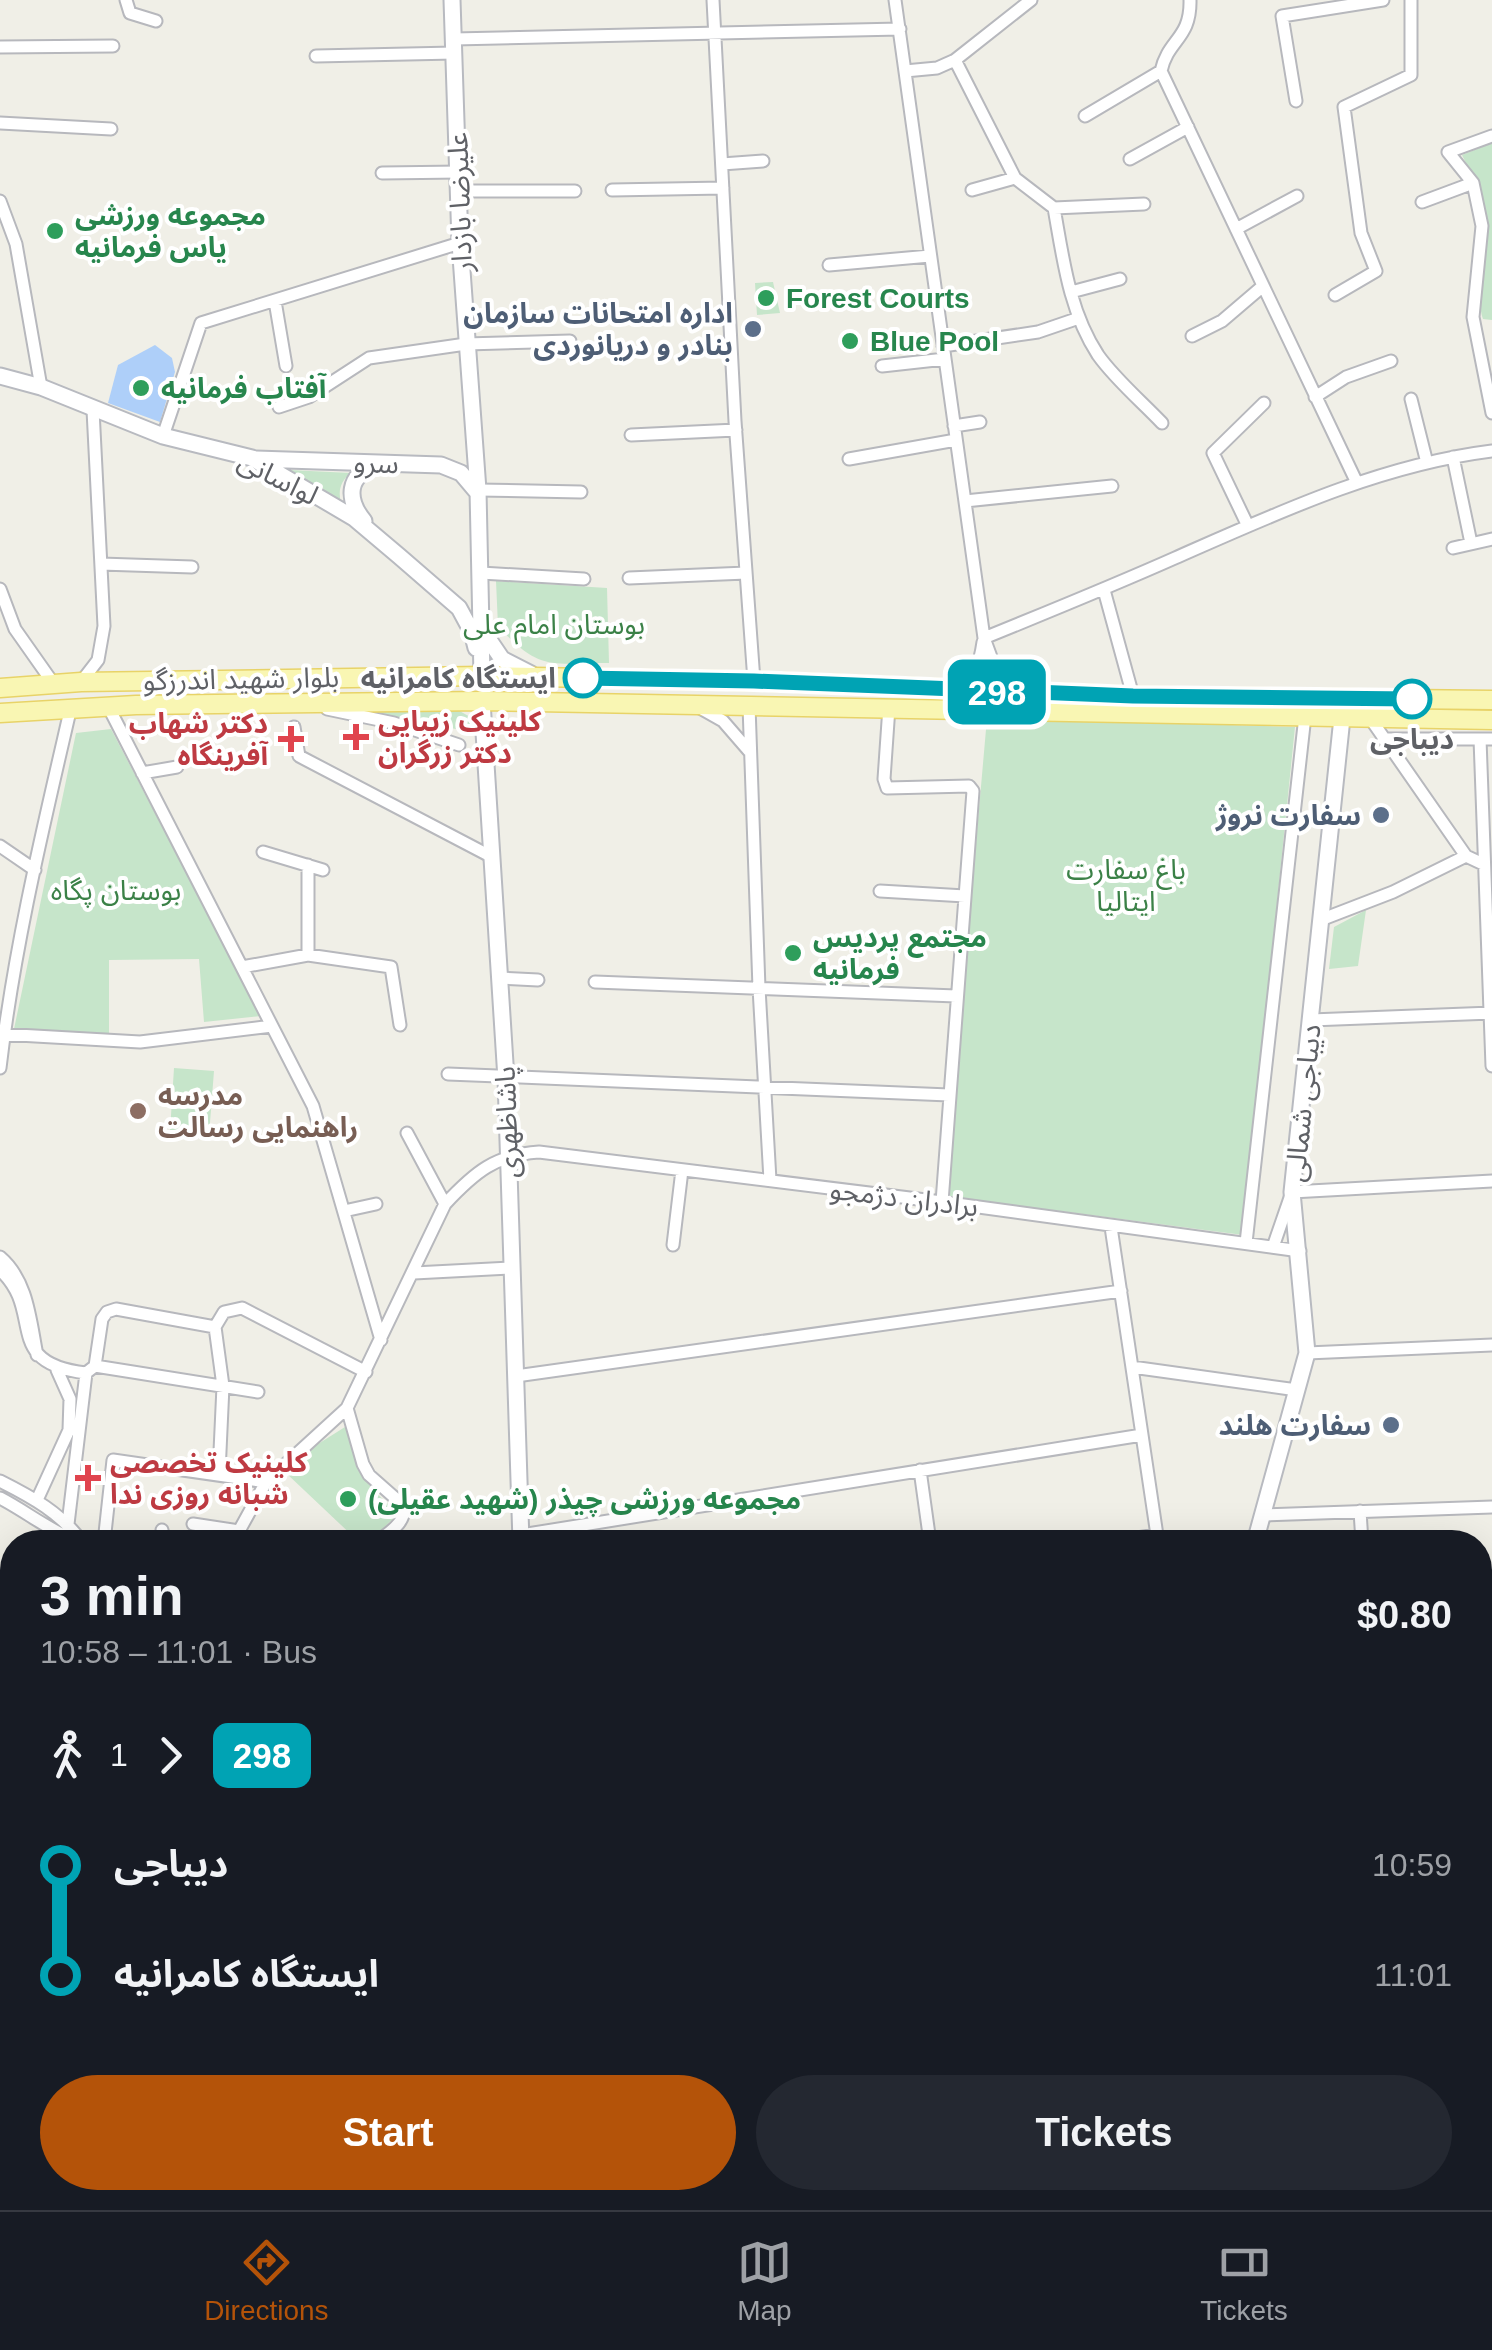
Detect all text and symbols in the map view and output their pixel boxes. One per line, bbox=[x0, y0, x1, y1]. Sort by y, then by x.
street label: علیرضا بازدار bbox=[442, 132, 479, 273]
place label: مجموعه ورزشی یاس فرمانیه bbox=[75, 200, 266, 264]
marker: مجموعه ورزشی یاس فرمانیه bbox=[44, 220, 66, 242]
place label: Forest Courts bbox=[786, 283, 970, 314]
marker: Forest Courts bbox=[755, 287, 777, 309]
place label: اداره امتحانات سازمان بنادر و دریانوردی bbox=[463, 298, 733, 362]
marker: اداره امتحانات سازمان بنادر و دریانوردی bbox=[742, 318, 764, 340]
place label: Blue Pool bbox=[870, 326, 999, 357]
marker: Blue Pool bbox=[839, 330, 861, 352]
place label: آفتاب فرمانیه bbox=[161, 372, 327, 405]
marker: آفتاب فرمانیه bbox=[130, 377, 152, 399]
street label: لواسانی bbox=[232, 445, 323, 512]
street label: سرو bbox=[353, 447, 399, 480]
park label: بوستان امام علی bbox=[463, 609, 645, 645]
marker: ایستگاه کامرانیه bbox=[564, 659, 602, 697]
line badge: 298 bbox=[940, 660, 1054, 724]
street label: بلوار شهید اندرزگو bbox=[143, 662, 339, 697]
place label: ایستگاه کامرانیه bbox=[361, 663, 556, 695]
text: 298 bbox=[968, 673, 1026, 712]
marker: دیباجی bbox=[1393, 680, 1431, 718]
place label: کلینیک زیبایی دکتر زرگران bbox=[378, 706, 541, 770]
place label: دکتر شهاب آفرینگاه bbox=[129, 708, 269, 772]
marker: کلینیک زیبایی دکتر زرگران bbox=[343, 724, 369, 750]
place label: دیباجی bbox=[1370, 724, 1454, 756]
marker: دکتر شهاب آفرینگاه bbox=[278, 726, 304, 752]
place label: سفارت نروژ bbox=[1215, 800, 1361, 832]
marker: سفارت نروژ bbox=[1370, 804, 1392, 826]
park label: باغ سفارت ایتالیا bbox=[1066, 854, 1186, 917]
park label: بوستان پگاه bbox=[51, 875, 181, 908]
place label: مجتمع پردیس فرمانیه bbox=[813, 922, 987, 986]
marker: مجتمع پردیس فرمانیه bbox=[782, 942, 804, 964]
street label: دیباجی شمالی bbox=[1279, 1023, 1328, 1184]
street label: پاشاظهری bbox=[490, 1065, 527, 1179]
place label: مدرسه راهنمایی رسالت bbox=[158, 1080, 358, 1144]
marker: مدرسه راهنمایی رسالت bbox=[127, 1100, 149, 1122]
street label: برادران دژمجو bbox=[828, 1174, 980, 1223]
place label: سفارت هلند bbox=[1218, 1410, 1371, 1442]
marker: سفارت هلند bbox=[1380, 1414, 1402, 1436]
place label: کلینیک تخصصی شبانه روزی ندا bbox=[110, 1447, 308, 1511]
marker: کلینیک تخصصی شبانه روزی ندا bbox=[75, 1465, 101, 1491]
place label: مجموعه ورزشی چیذر (شهید عقیلی) bbox=[368, 1484, 801, 1517]
marker: مجموعه ورزشی چیذر (شهید عقیلی) bbox=[337, 1488, 359, 1510]
text: 3 min bbox=[40, 1565, 184, 1627]
text: $0.80 bbox=[1357, 1594, 1452, 1636]
text: 10:58 – 11:01 · Bus bbox=[40, 1634, 317, 1670]
icon: walk bbox=[40, 1728, 95, 1783]
icon: forward bbox=[143, 1728, 198, 1783]
text: 298 bbox=[233, 1736, 291, 1775]
text: 1 bbox=[110, 1737, 128, 1773]
text: دیباجی bbox=[114, 1843, 228, 1885]
text: 10:59 bbox=[1372, 1847, 1452, 1883]
text: ایستگاه کامرانیه bbox=[114, 1953, 379, 1995]
text: 11:01 bbox=[1374, 1957, 1452, 1993]
button: Start bbox=[40, 2075, 736, 2190]
button: Tickets bbox=[756, 2075, 1452, 2190]
tab: Directions bbox=[204, 2235, 329, 2327]
tab: Map bbox=[737, 2235, 792, 2327]
tab: Tickets bbox=[1200, 2235, 1288, 2327]

